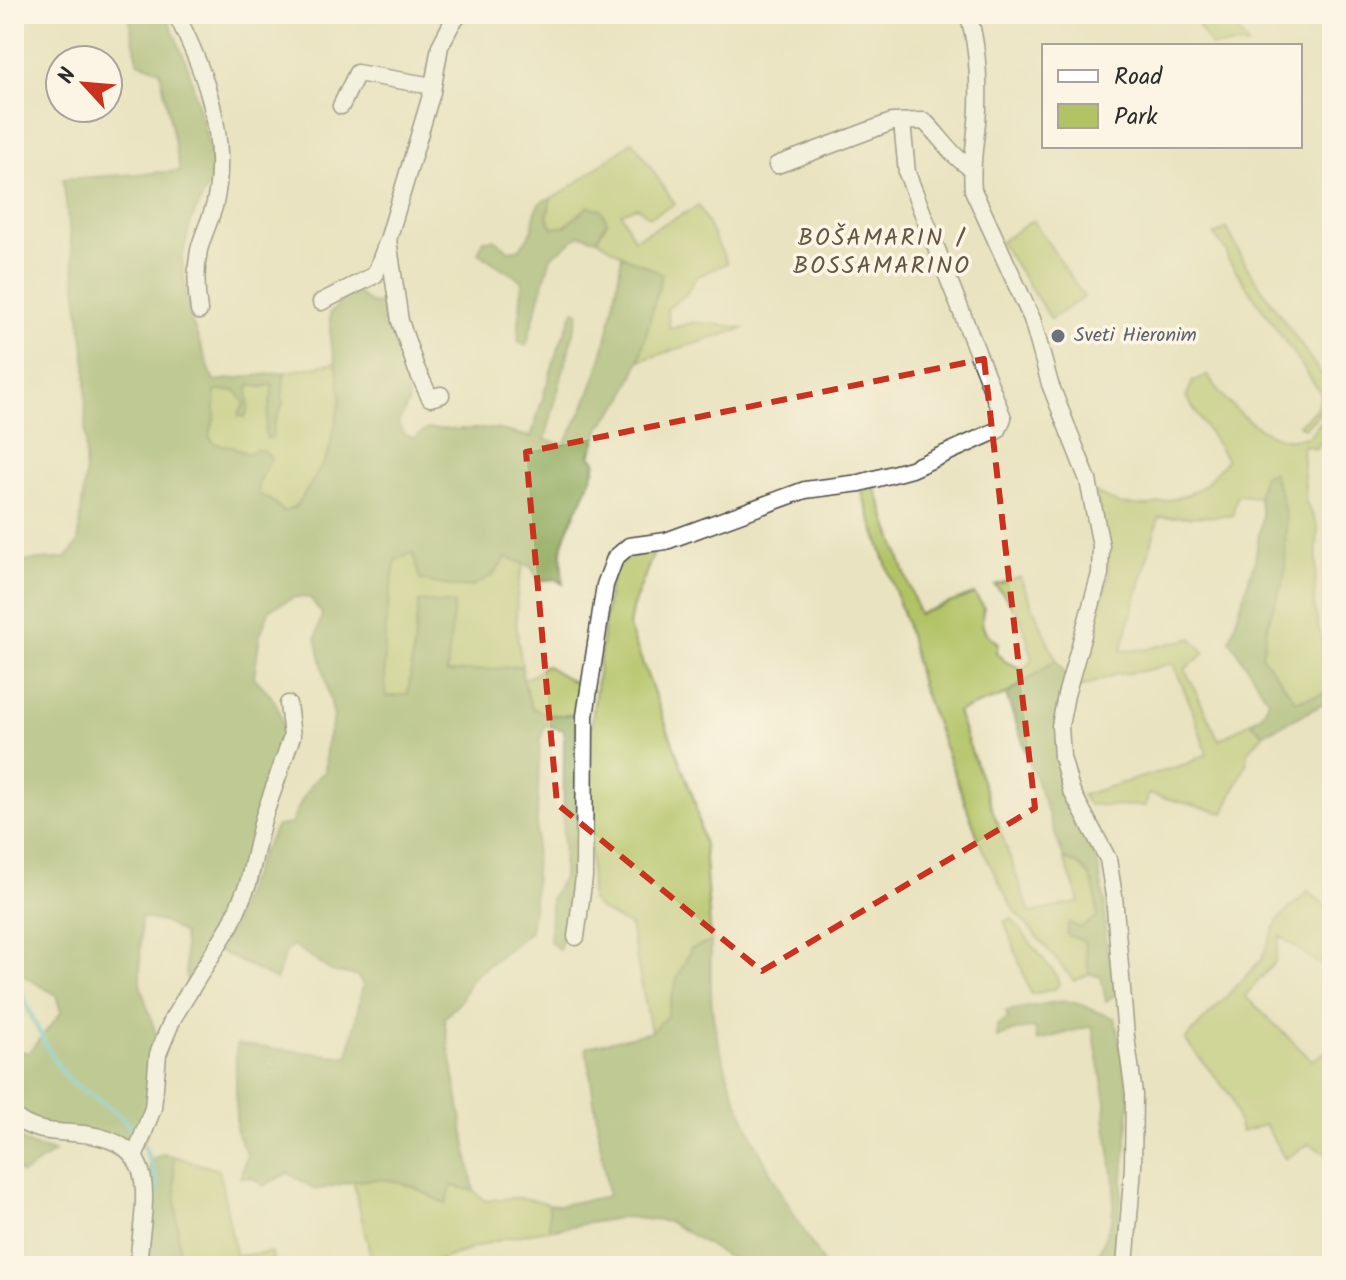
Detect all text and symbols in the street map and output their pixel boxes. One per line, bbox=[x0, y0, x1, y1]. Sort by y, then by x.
north arrow bbox=[44, 44, 124, 124]
legend bbox=[1042, 44, 1302, 148]
text: Road bbox=[1114, 58, 1163, 97]
text: N bbox=[49, 62, 87, 90]
text: Park bbox=[1114, 98, 1158, 137]
district label: BOŠAMARIN / BOSSAMARINO bbox=[793, 219, 971, 286]
place label: Sveti Hieronim bbox=[1074, 320, 1197, 352]
marker: Sveti Hieronim bbox=[1049, 327, 1067, 345]

